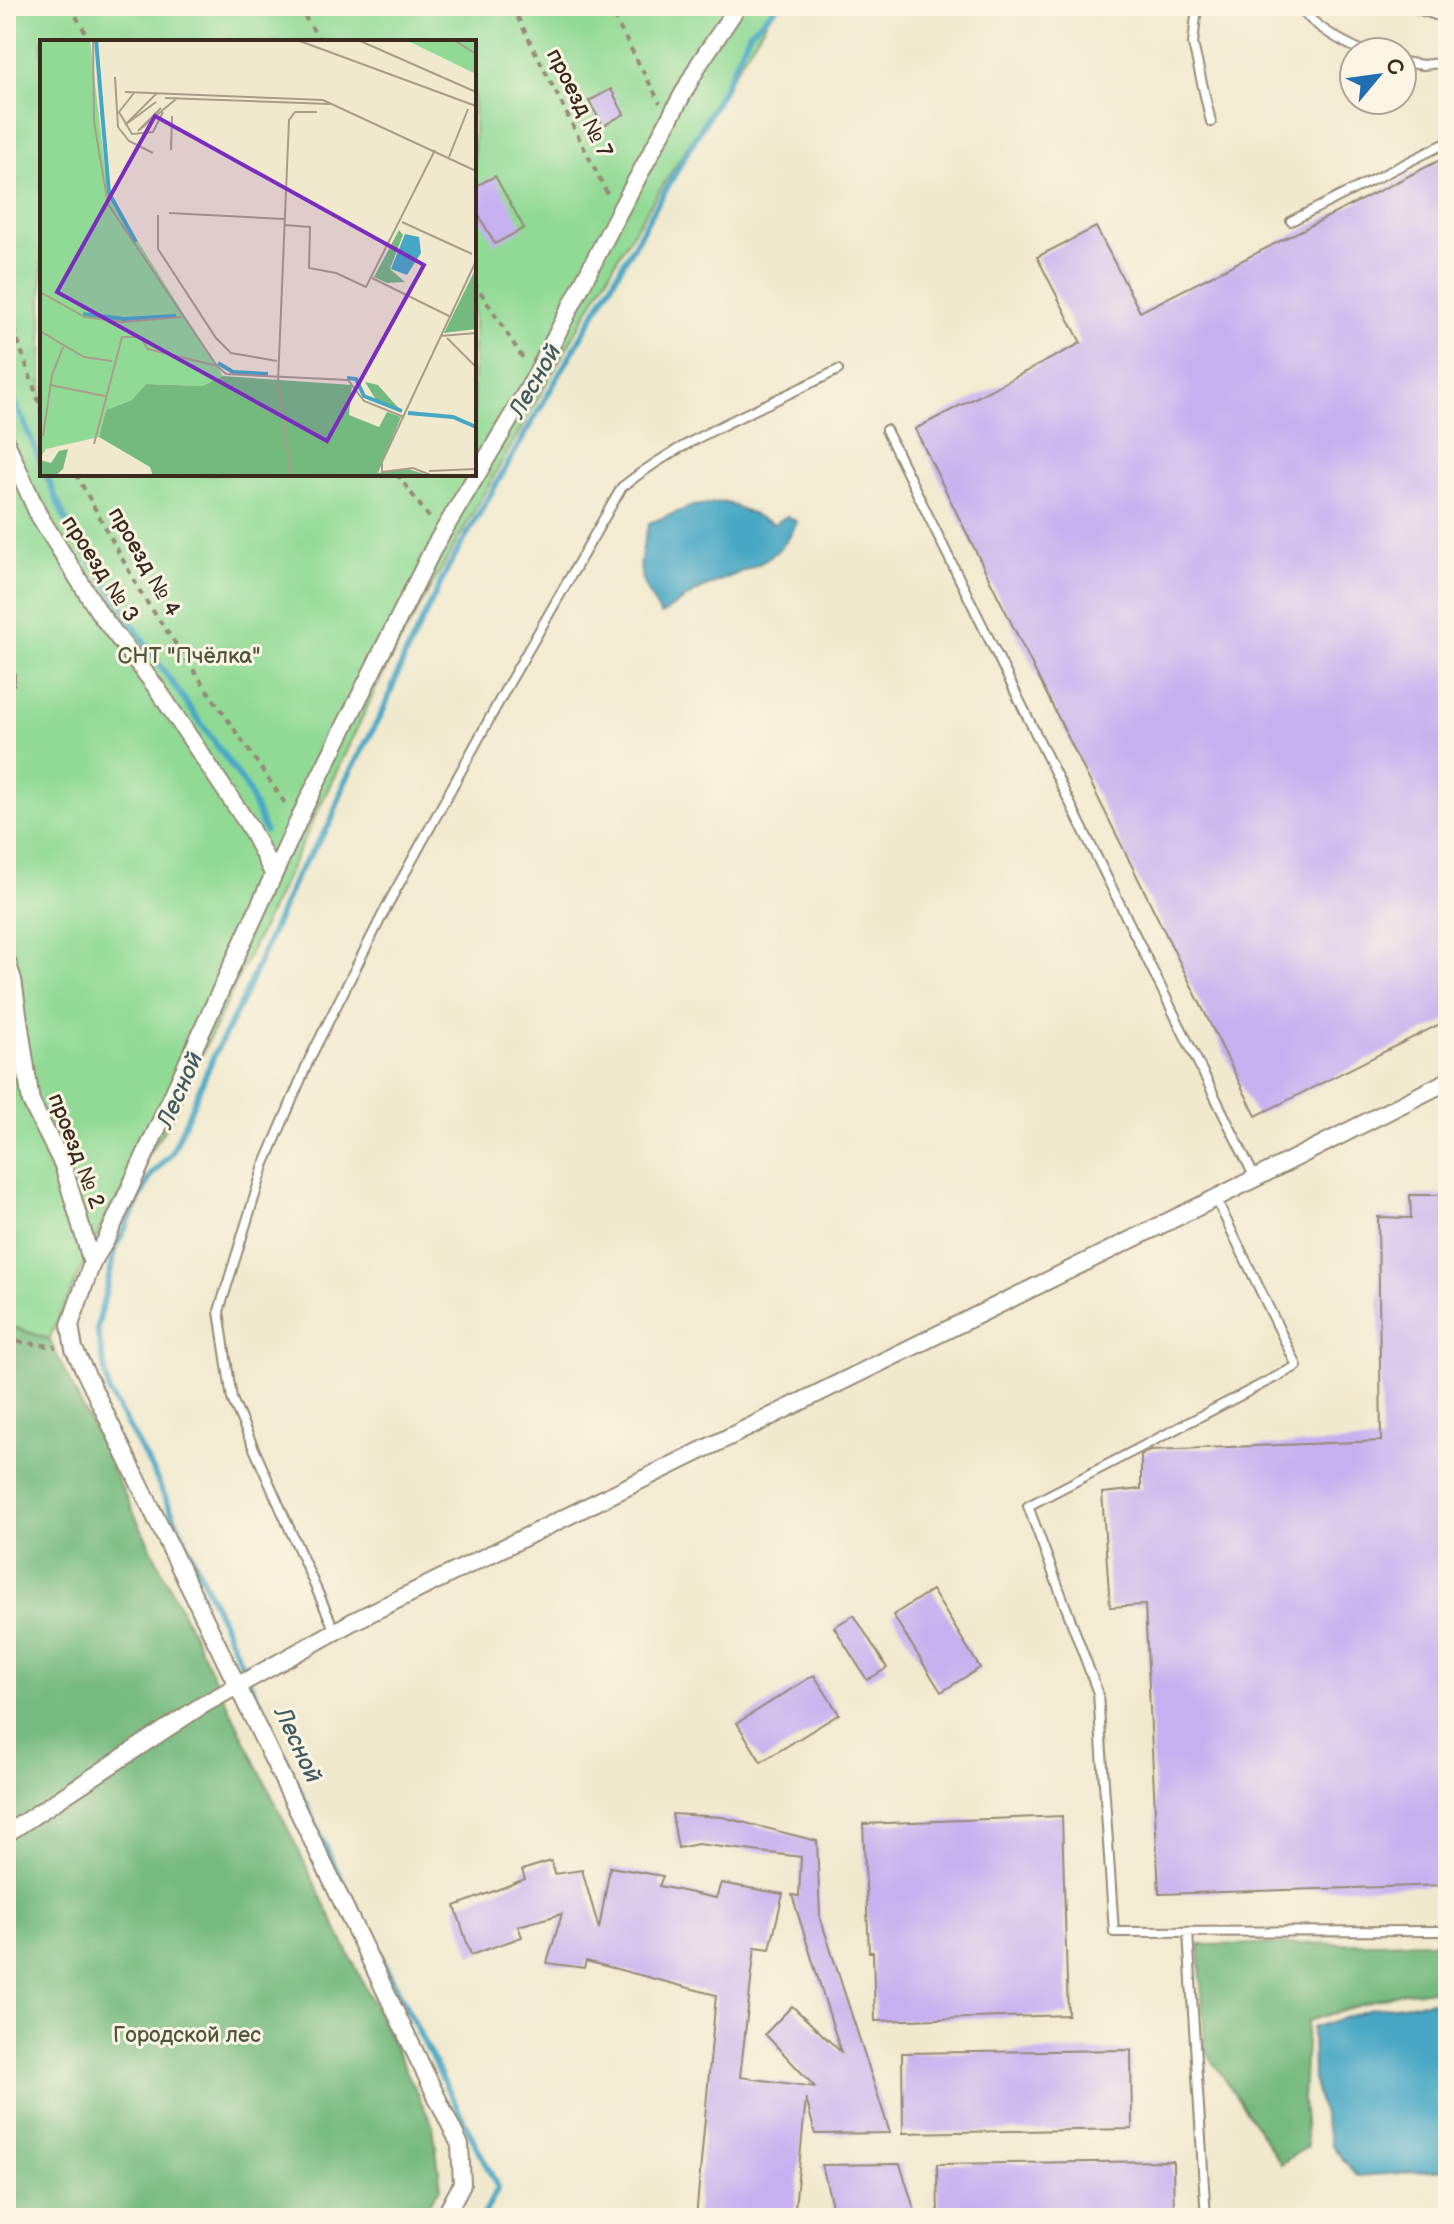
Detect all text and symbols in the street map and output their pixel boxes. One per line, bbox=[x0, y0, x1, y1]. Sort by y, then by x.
north arrow bbox=[1338, 36, 1418, 116]
inset map bbox=[40, 40, 476, 476]
street label: проезд № 7 bbox=[540, 44, 618, 162]
text: С bbox=[1379, 54, 1410, 80]
water label: Лесной bbox=[501, 339, 568, 425]
street label: проезд № 4 bbox=[102, 503, 186, 622]
street label: проезд № 3 bbox=[55, 511, 145, 627]
park label: СНТ "Пчёлка" bbox=[117, 643, 261, 670]
water label: Лесной bbox=[150, 1047, 210, 1134]
street label: проезд № 2 bbox=[42, 1090, 110, 1212]
water label: Лесной bbox=[267, 1701, 328, 1788]
park label: Городской лес bbox=[113, 2022, 261, 2049]

